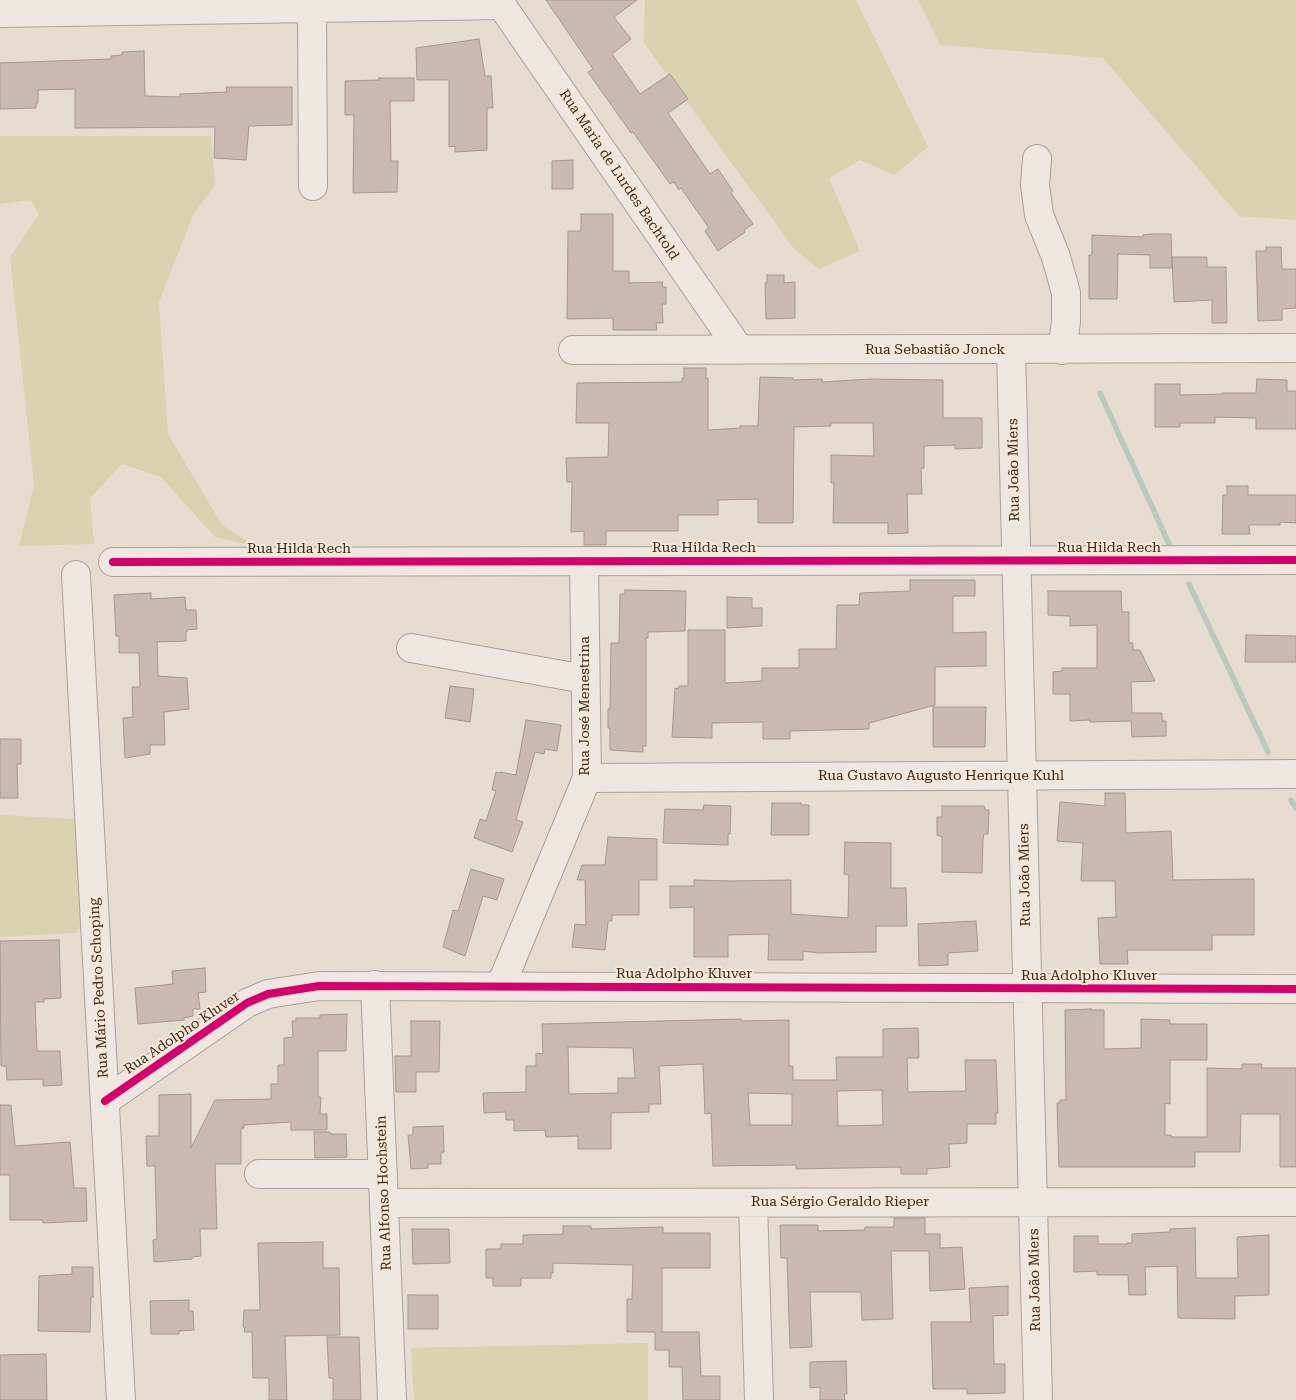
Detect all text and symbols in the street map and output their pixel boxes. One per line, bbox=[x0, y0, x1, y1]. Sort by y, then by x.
street label: Rua Maria de Lurdes Bachtold bbox=[556, 87, 682, 263]
street label: Rua Sebastião Jonck bbox=[865, 342, 1005, 358]
street label: Rua João Miers bbox=[1005, 418, 1023, 522]
street label: Rua Hilda Rech bbox=[652, 540, 756, 556]
street label: Rua Hilda Rech bbox=[1057, 540, 1161, 556]
street label: Rua Hilda Rech bbox=[247, 541, 351, 557]
street label: Rua José Menestrina bbox=[577, 636, 593, 776]
street label: Rua Gustavo Augusto Henrique Kuhl bbox=[818, 768, 1064, 784]
street label: Rua João Miers bbox=[1016, 823, 1034, 927]
street label: Rua Mário Pedro Schoping bbox=[86, 897, 112, 1079]
street label: Rua Adolpho Kluver bbox=[616, 966, 752, 982]
street label: Rua Adolpho Kluver bbox=[1021, 968, 1157, 984]
street label: Rua Adolpho Kluver bbox=[121, 988, 243, 1078]
street label: Rua Alfonso Hochstein bbox=[373, 1115, 395, 1271]
street label: Rua Sérgio Geraldo Rieper bbox=[751, 1194, 929, 1210]
street label: Rua João Miers bbox=[1026, 1228, 1044, 1332]

